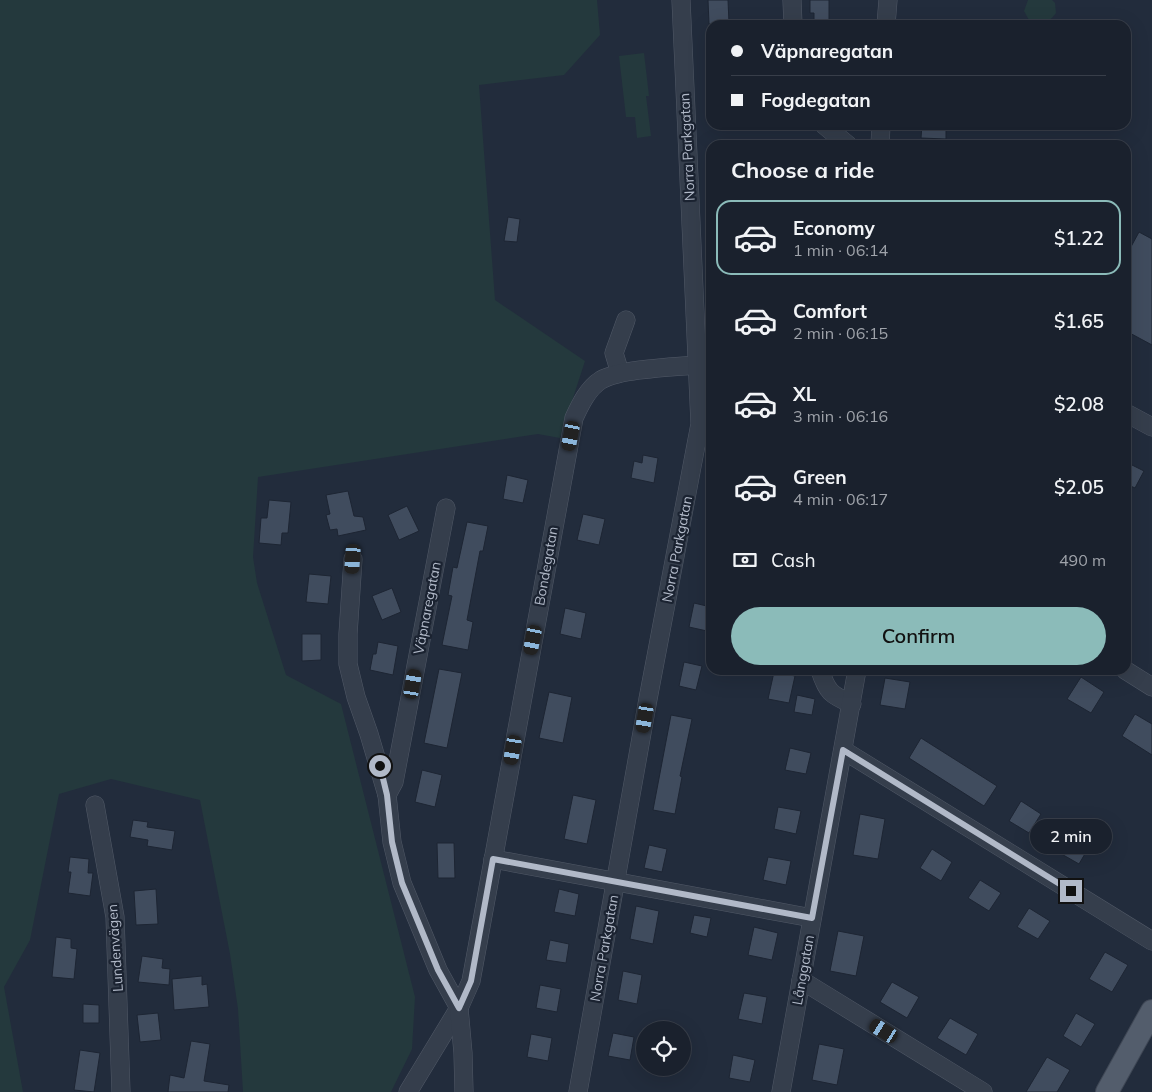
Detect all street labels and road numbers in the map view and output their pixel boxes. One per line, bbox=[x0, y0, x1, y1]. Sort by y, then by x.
street label: Norra Parkgatan bbox=[675, 92, 699, 202]
street label: Norra Parkgatan bbox=[658, 494, 696, 604]
street label: Bondegatan bbox=[530, 525, 562, 607]
street label: Väpnaregatan bbox=[409, 560, 445, 656]
street label: Norra Parkgatan bbox=[586, 893, 622, 1003]
street label: Lundenvägen bbox=[103, 903, 127, 993]
street label: Långgatan bbox=[788, 933, 818, 1007]

